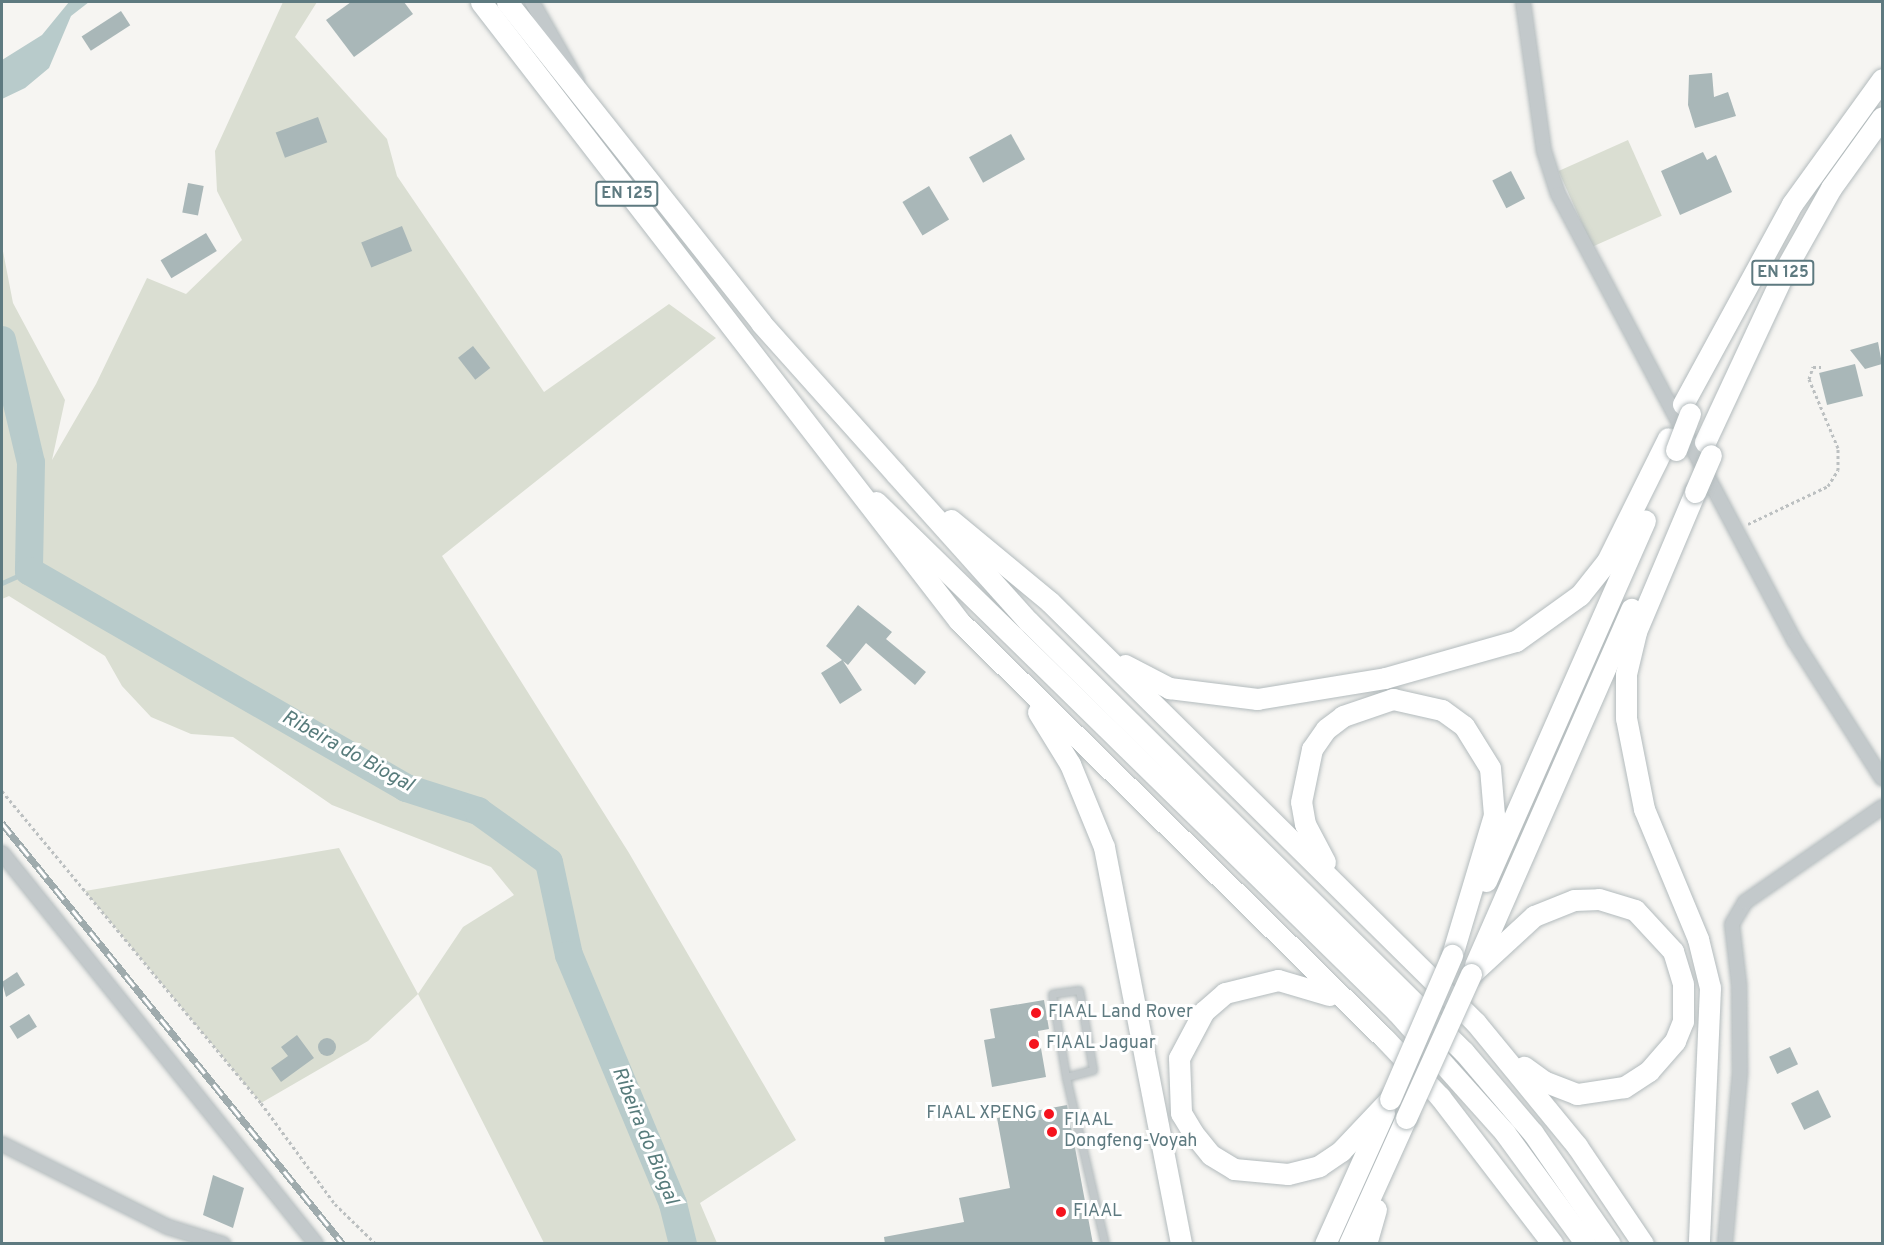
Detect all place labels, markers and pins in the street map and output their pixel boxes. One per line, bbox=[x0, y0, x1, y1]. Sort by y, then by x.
place label: FIAAL Land Rover bbox=[1048, 1002, 1193, 1024]
marker: FIAAL Land Rover bbox=[1029, 1006, 1043, 1020]
place label: FIAAL Jaguar bbox=[1046, 1033, 1156, 1055]
marker: FIAAL Jaguar bbox=[1027, 1037, 1041, 1051]
place label: FIAAL XPENG bbox=[926, 1103, 1037, 1125]
marker: FIAAL XPENG bbox=[1042, 1107, 1056, 1121]
place label: FIAAL Dongfeng-Voyah bbox=[1064, 1111, 1198, 1154]
marker: FIAAL Dongfeng-Voyah bbox=[1045, 1125, 1059, 1139]
place label: FIAAL bbox=[1073, 1201, 1122, 1223]
marker: FIAAL bbox=[1054, 1205, 1068, 1219]

